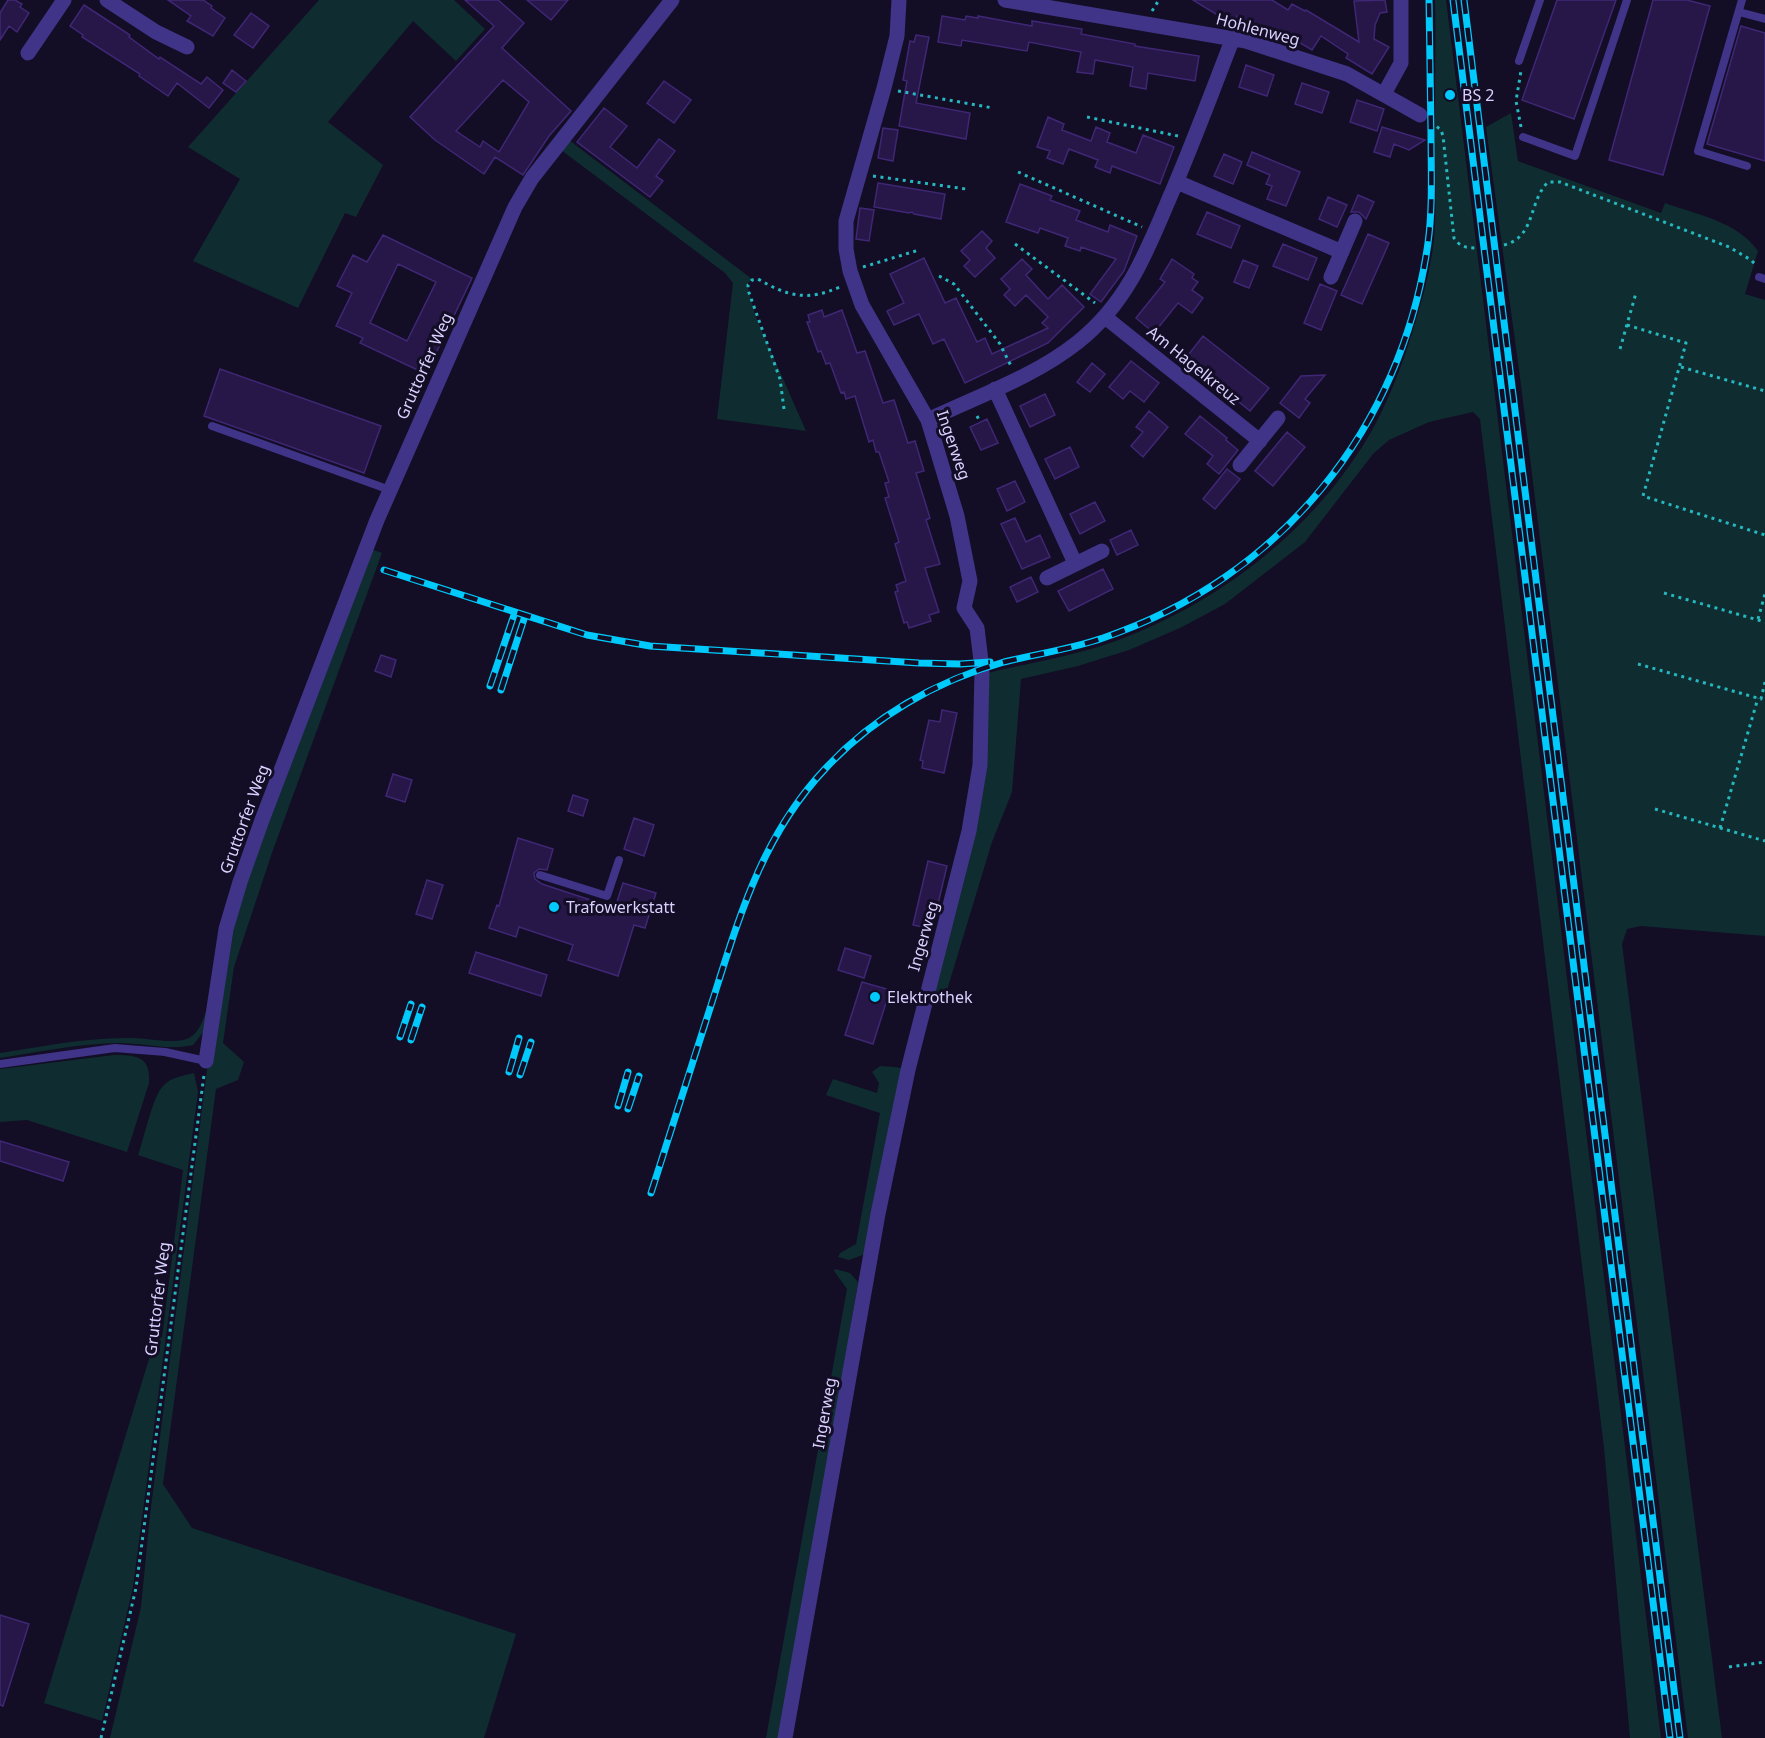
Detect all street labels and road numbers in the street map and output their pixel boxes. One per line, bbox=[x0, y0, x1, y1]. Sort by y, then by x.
street label: Hohlenweg bbox=[1214, 7, 1302, 51]
street label: Gruttorfer Weg bbox=[391, 309, 457, 423]
street label: Am Hagelkreuz bbox=[1143, 320, 1245, 410]
street label: Ingerweg bbox=[932, 407, 976, 483]
street label: Gruttorfer Weg bbox=[214, 761, 274, 877]
street label: Ingerweg bbox=[902, 898, 944, 974]
street label: Gruttorfer Weg bbox=[139, 1241, 175, 1357]
street label: Ingerweg bbox=[807, 1376, 841, 1450]

